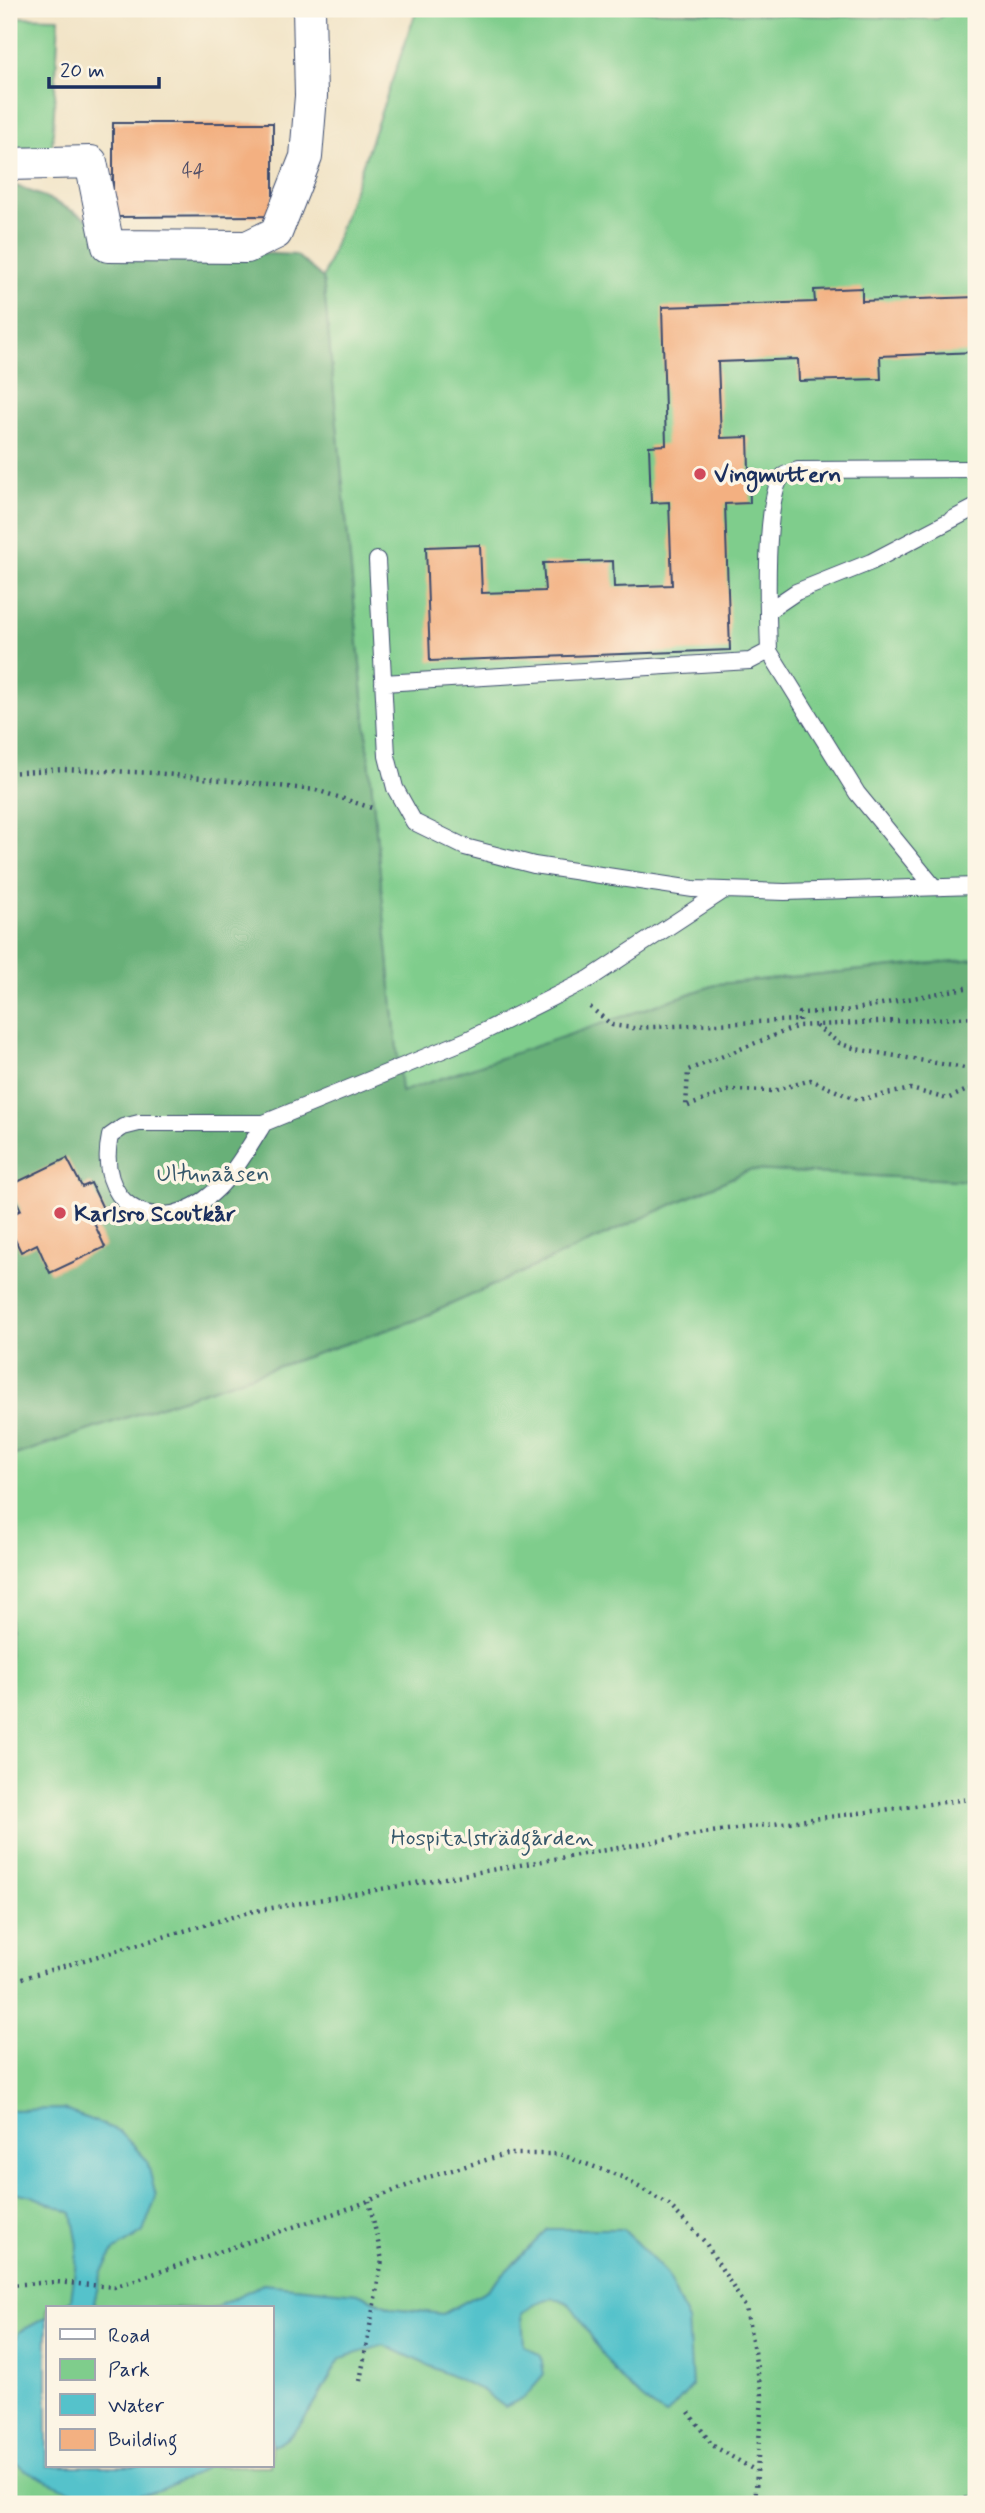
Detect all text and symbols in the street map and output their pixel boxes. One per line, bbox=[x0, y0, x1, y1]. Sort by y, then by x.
scale bar bbox=[49, 46, 159, 90]
text: 20 m bbox=[60, 57, 105, 85]
house number: 44 bbox=[182, 159, 204, 184]
place label: Vingmuttern bbox=[714, 461, 841, 493]
marker: Vingmuttern bbox=[692, 466, 708, 482]
park label: Ultunaåsen bbox=[157, 1160, 269, 1190]
place label: Karlsro Scoutkår bbox=[74, 1200, 236, 1230]
marker: Karlsro Scoutkår bbox=[52, 1205, 68, 1221]
park label: Hospitalsträdgården bbox=[391, 1824, 593, 1856]
legend bbox=[46, 2306, 273, 2468]
text: Road bbox=[108, 2322, 150, 2350]
text: Park bbox=[108, 2356, 150, 2384]
text: Water bbox=[108, 2392, 164, 2420]
text: Building bbox=[108, 2426, 178, 2456]

